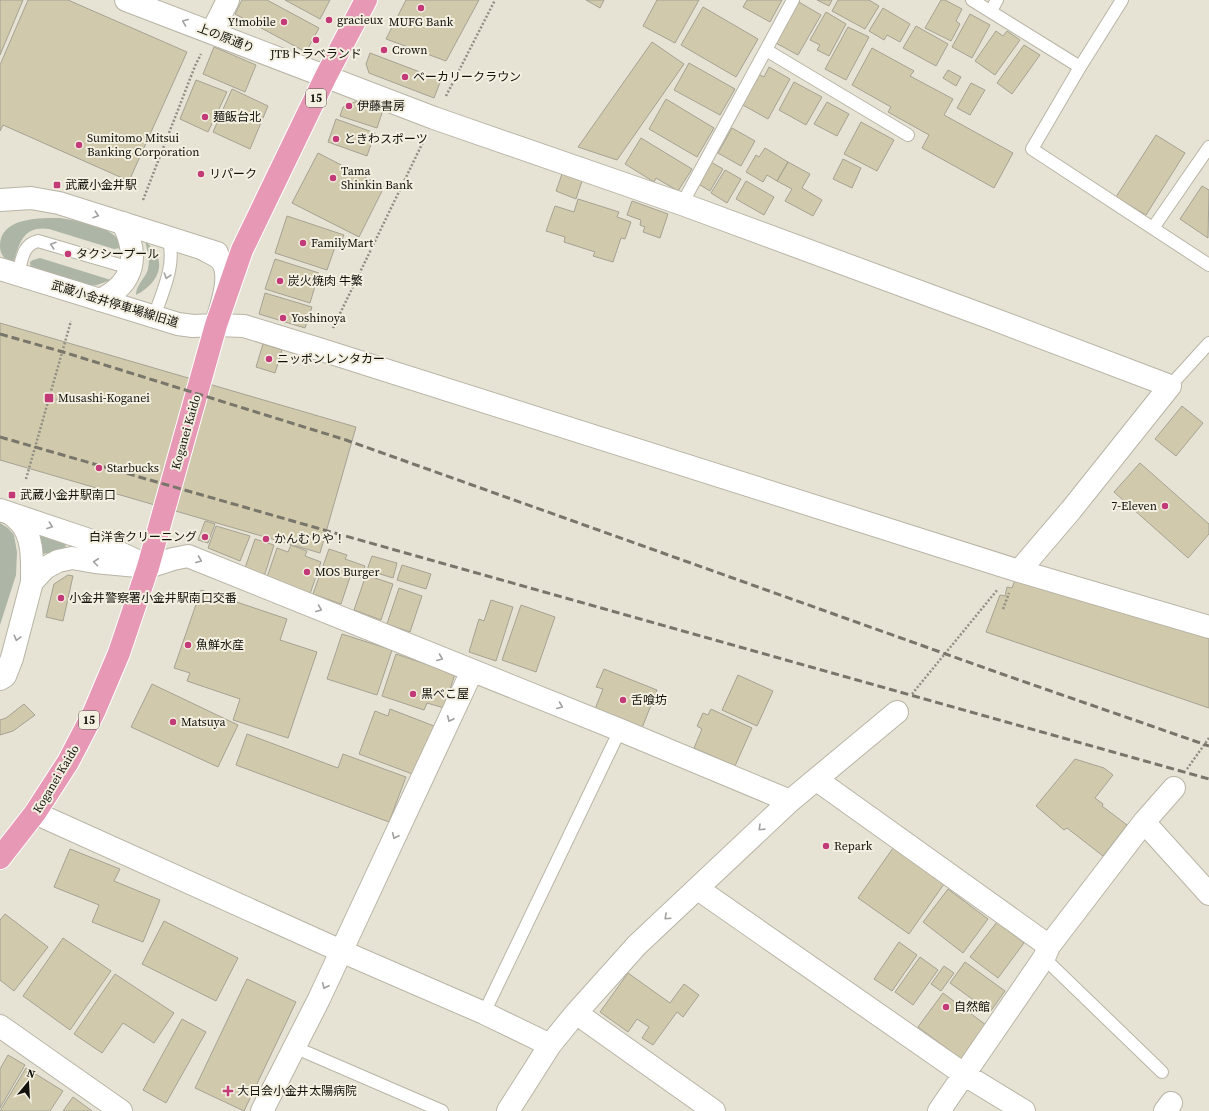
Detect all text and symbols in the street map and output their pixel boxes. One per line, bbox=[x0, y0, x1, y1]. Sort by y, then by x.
marker: MUFG Bank bbox=[416, 3, 426, 13]
place label: gracieux bbox=[337, 12, 384, 28]
place label: Y!mobile bbox=[227, 14, 276, 30]
place label: MUFG Bank bbox=[389, 14, 454, 30]
marker: gracieux bbox=[324, 15, 334, 25]
marker: Y!mobile bbox=[279, 17, 289, 27]
one-way arrow bbox=[182, 19, 189, 27]
street label: 上の原通り bbox=[195, 20, 257, 56]
marker: JTBトラベランド bbox=[311, 35, 321, 45]
place label: Crown bbox=[392, 42, 428, 58]
marker: Crown bbox=[379, 45, 389, 55]
place label: JTBトラベランド bbox=[269, 46, 362, 62]
place label: ベーカリークラウン bbox=[413, 69, 521, 85]
marker: ベーカリークラウン bbox=[400, 72, 410, 82]
road number: 15 bbox=[306, 89, 326, 107]
place label: 伊藤書房 bbox=[357, 98, 405, 114]
marker: 伊藤書房 bbox=[344, 101, 354, 111]
place label: 麺飯台北 bbox=[213, 109, 261, 125]
marker: 麺飯台北 bbox=[200, 112, 210, 122]
place label: Sumitomo Mitsui Banking Corporation bbox=[87, 130, 200, 160]
place label: ときわスポーツ bbox=[344, 131, 428, 147]
marker: ときわスポーツ bbox=[331, 134, 341, 144]
marker: Sumitomo Mitsui Banking Corporation bbox=[74, 140, 84, 150]
place label: Tama Shinkin Bank bbox=[341, 163, 413, 193]
place label: リパーク bbox=[209, 166, 257, 182]
marker: リパーク bbox=[196, 169, 206, 179]
marker: Tama Shinkin Bank bbox=[328, 173, 338, 183]
place label: 武蔵小金井駅 bbox=[65, 177, 137, 193]
marker: 武蔵小金井駅 bbox=[52, 180, 62, 190]
one-way arrow bbox=[92, 210, 99, 218]
place label: FamilyMart bbox=[311, 235, 373, 251]
marker: FamilyMart bbox=[298, 238, 308, 248]
one-way arrow bbox=[50, 241, 57, 250]
place label: タクシープール bbox=[76, 246, 159, 262]
marker: タクシープール bbox=[63, 249, 73, 259]
one-way arrow bbox=[163, 272, 172, 279]
place label: 炭火焼肉 牛繁 bbox=[288, 273, 363, 289]
marker: 炭火焼肉 牛繁 bbox=[275, 276, 285, 286]
street label: 武蔵小金井停車場線旧道 bbox=[50, 277, 180, 331]
place label: Yoshinoya bbox=[291, 310, 347, 326]
marker: Yoshinoya bbox=[278, 313, 288, 323]
place label: ニッポンレンタカー bbox=[277, 351, 385, 367]
marker: ニッポンレンタカー bbox=[264, 354, 274, 364]
place label: Musashi-Koganei bbox=[58, 390, 150, 406]
marker: Musashi-Koganei bbox=[43, 392, 55, 404]
street label: Koganei Kaido bbox=[168, 392, 204, 471]
place label: Starbucks bbox=[107, 460, 159, 476]
marker: Starbucks bbox=[94, 463, 104, 473]
place label: 武蔵小金井駅南口 bbox=[20, 487, 116, 503]
marker: 武蔵小金井駅南口 bbox=[7, 490, 17, 500]
place label: 7-Eleven bbox=[1111, 498, 1157, 514]
marker: 7-Eleven bbox=[1160, 501, 1170, 511]
one-way arrow bbox=[47, 522, 54, 530]
place label: 白洋舎クリーニング bbox=[89, 529, 197, 545]
place label: かんむりや！ bbox=[274, 531, 346, 547]
marker: 白洋舎クリーニング bbox=[200, 532, 210, 542]
marker: かんむりや！ bbox=[261, 534, 271, 544]
one-way arrow bbox=[195, 556, 202, 564]
one-way arrow bbox=[93, 558, 99, 567]
place label: MOS Burger bbox=[315, 564, 380, 580]
marker: MOS Burger bbox=[302, 567, 312, 577]
place label: 小金井警察署小金井駅南口交番 bbox=[69, 590, 237, 606]
marker: 小金井警察署小金井駅南口交番 bbox=[56, 593, 66, 603]
one-way arrow bbox=[315, 604, 323, 612]
one-way arrow bbox=[14, 635, 22, 641]
place label: 魚鮮水産 bbox=[196, 637, 244, 653]
marker: 魚鮮水産 bbox=[183, 640, 193, 650]
one-way arrow bbox=[436, 653, 443, 661]
place label: 黒べこ屋 bbox=[421, 686, 469, 702]
marker: 黒べこ屋 bbox=[408, 689, 418, 699]
place label: 舌喰坊 bbox=[631, 692, 667, 708]
marker: 舌喰坊 bbox=[618, 695, 628, 705]
one-way arrow bbox=[557, 702, 564, 710]
road number: 15 bbox=[79, 711, 99, 729]
place label: Matsuya bbox=[181, 714, 227, 730]
one-way arrow bbox=[447, 714, 455, 722]
marker: Matsuya bbox=[168, 717, 178, 727]
street label: Koganei Kaido bbox=[29, 741, 83, 816]
one-way arrow bbox=[759, 823, 766, 830]
one-way arrow bbox=[392, 832, 400, 840]
place label: Repark bbox=[834, 838, 873, 854]
marker: Repark bbox=[821, 841, 831, 851]
one-way arrow bbox=[664, 913, 672, 920]
one-way arrow bbox=[322, 982, 330, 990]
place label: 自然館 bbox=[954, 999, 990, 1015]
marker: 自然館 bbox=[941, 1002, 951, 1012]
north arrow bbox=[8, 1063, 48, 1103]
text: N bbox=[25, 1066, 37, 1082]
place label: 大日会小金井太陽病院 bbox=[237, 1083, 357, 1099]
marker: 大日会小金井太陽病院 bbox=[222, 1085, 234, 1097]

